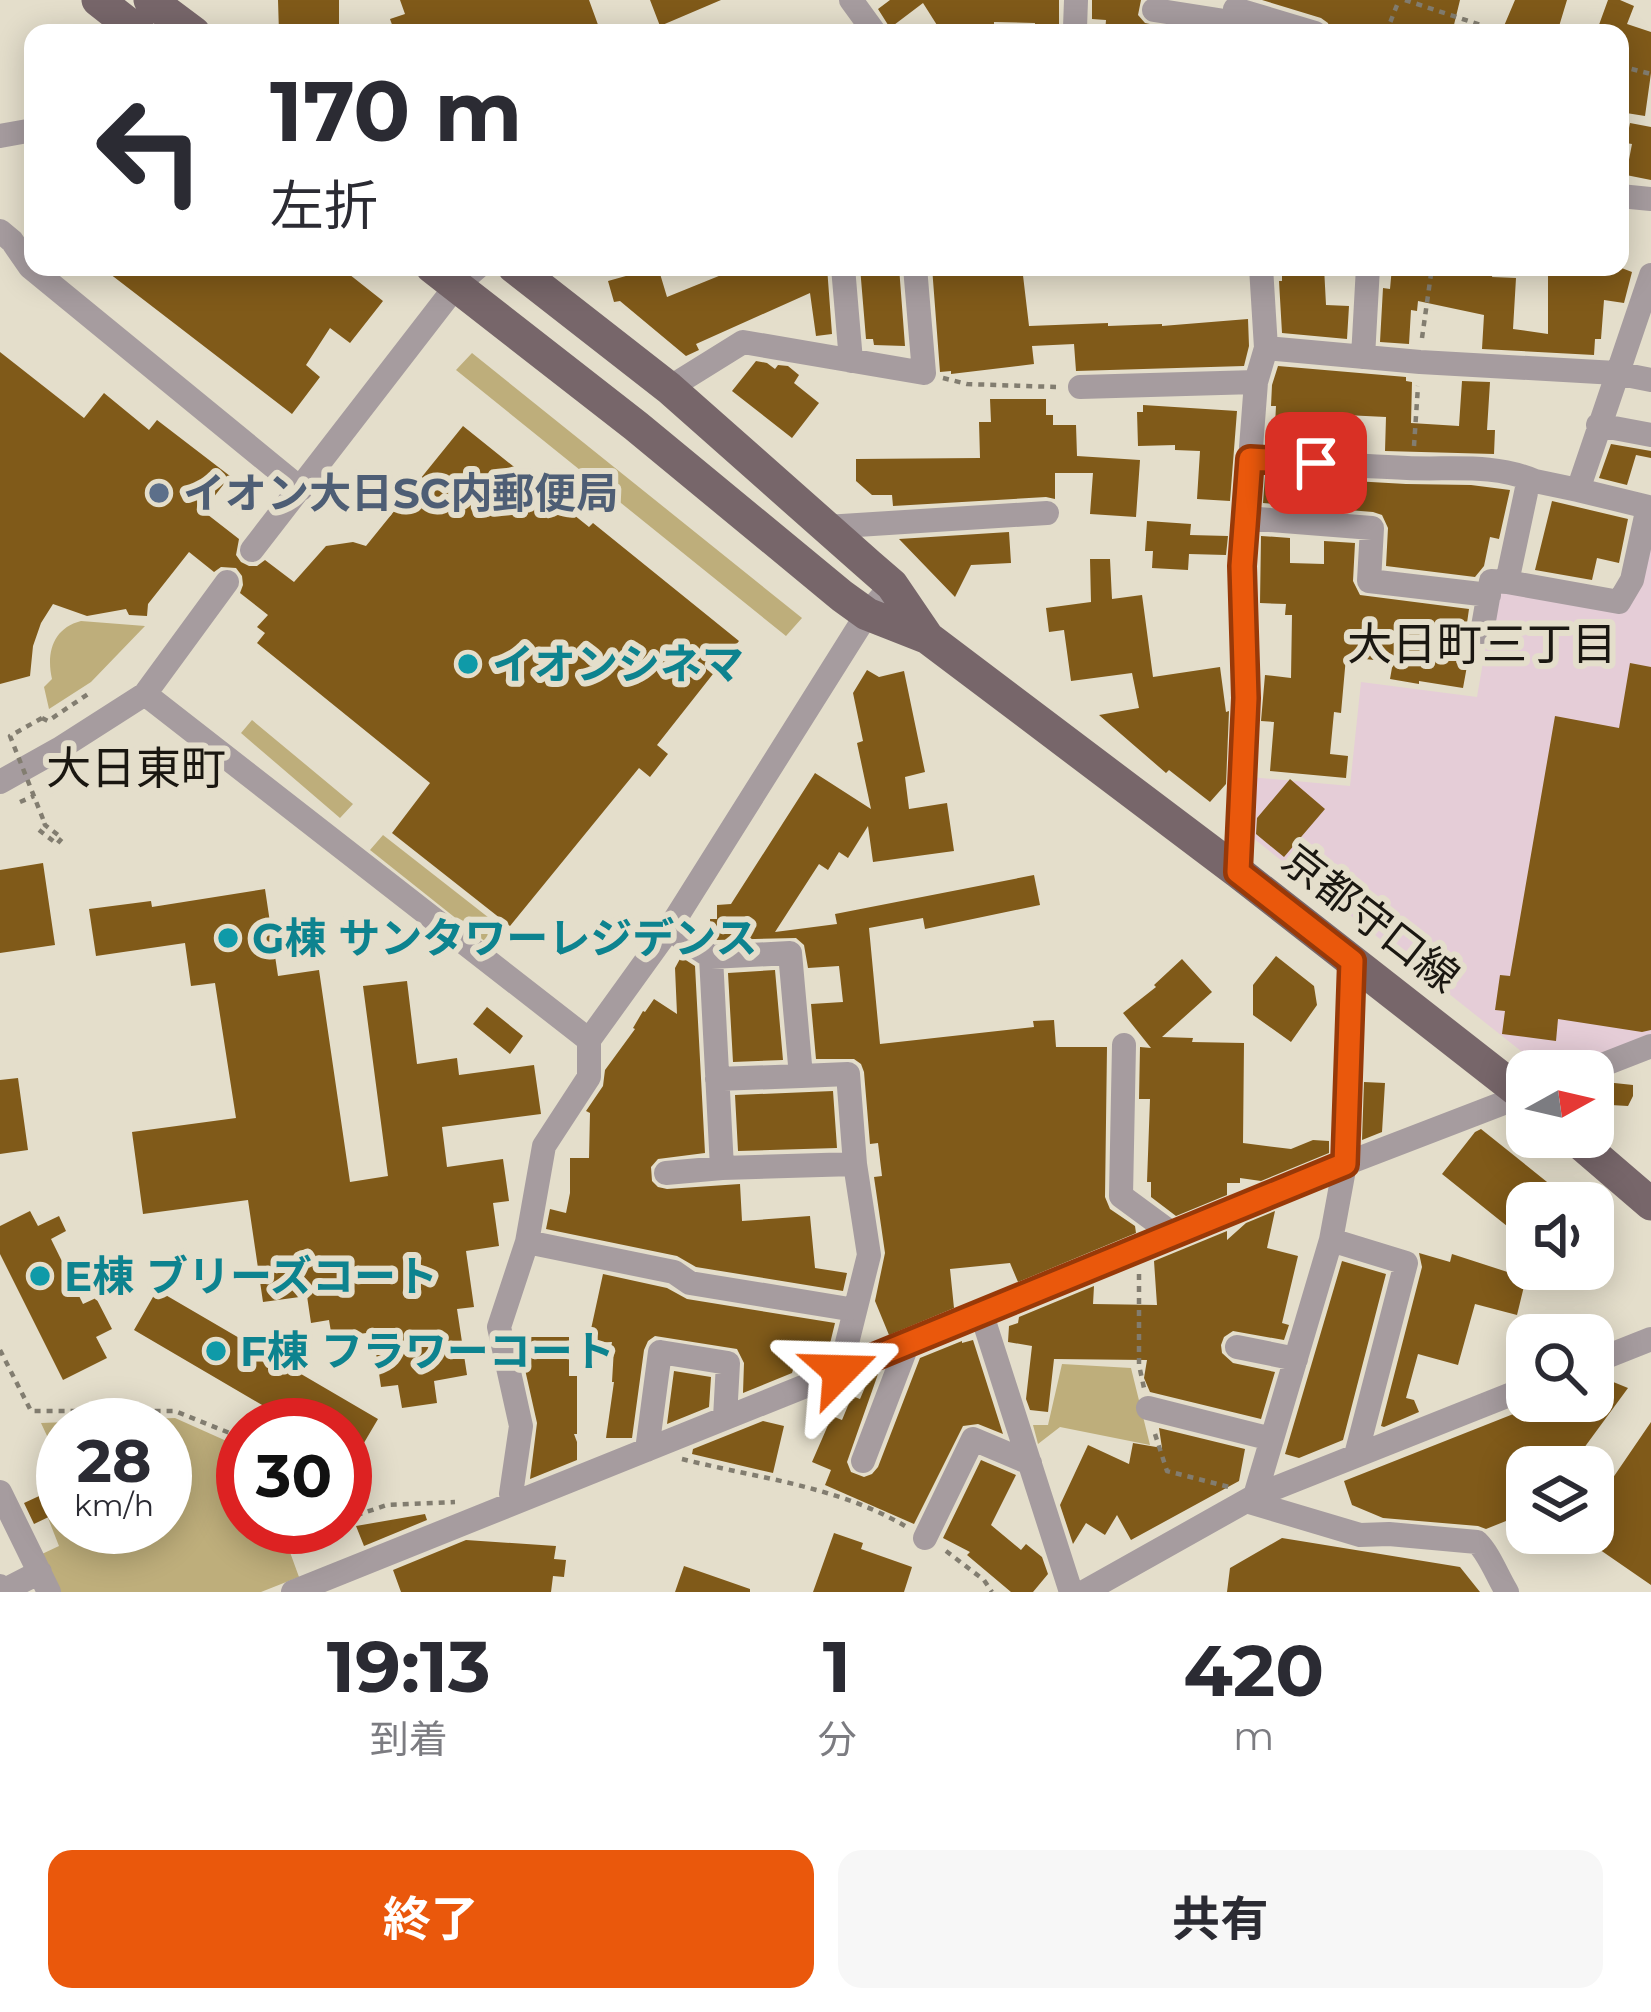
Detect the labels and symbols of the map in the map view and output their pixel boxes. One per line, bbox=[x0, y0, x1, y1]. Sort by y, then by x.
pin bbox=[1265, 412, 1367, 514]
place label: イオン大日SC内郵便局 bbox=[183, 467, 618, 519]
marker: イオン大日SC内郵便局 bbox=[146, 480, 172, 506]
district label: 大日町三丁目 bbox=[1347, 616, 1617, 671]
place label: イオンシネマ bbox=[492, 638, 744, 690]
marker: イオンシネマ bbox=[455, 651, 481, 677]
district label: 大日東町 bbox=[46, 740, 226, 795]
street label: 京都守口線 bbox=[1272, 833, 1470, 1003]
place label: G棟 サンタワーレジデンス bbox=[252, 912, 757, 964]
marker: G棟 サンタワーレジデンス bbox=[215, 925, 241, 951]
north arrow bbox=[1506, 1050, 1614, 1158]
place label: E棟 ブリーズコート bbox=[64, 1250, 438, 1302]
marker: E棟 ブリーズコート bbox=[27, 1263, 53, 1289]
position arrow bbox=[777, 1308, 903, 1434]
place label: F棟 フラワーコート bbox=[240, 1325, 615, 1377]
marker: F棟 フラワーコート bbox=[203, 1338, 229, 1364]
speed limit sign: 30 bbox=[216, 1398, 372, 1554]

